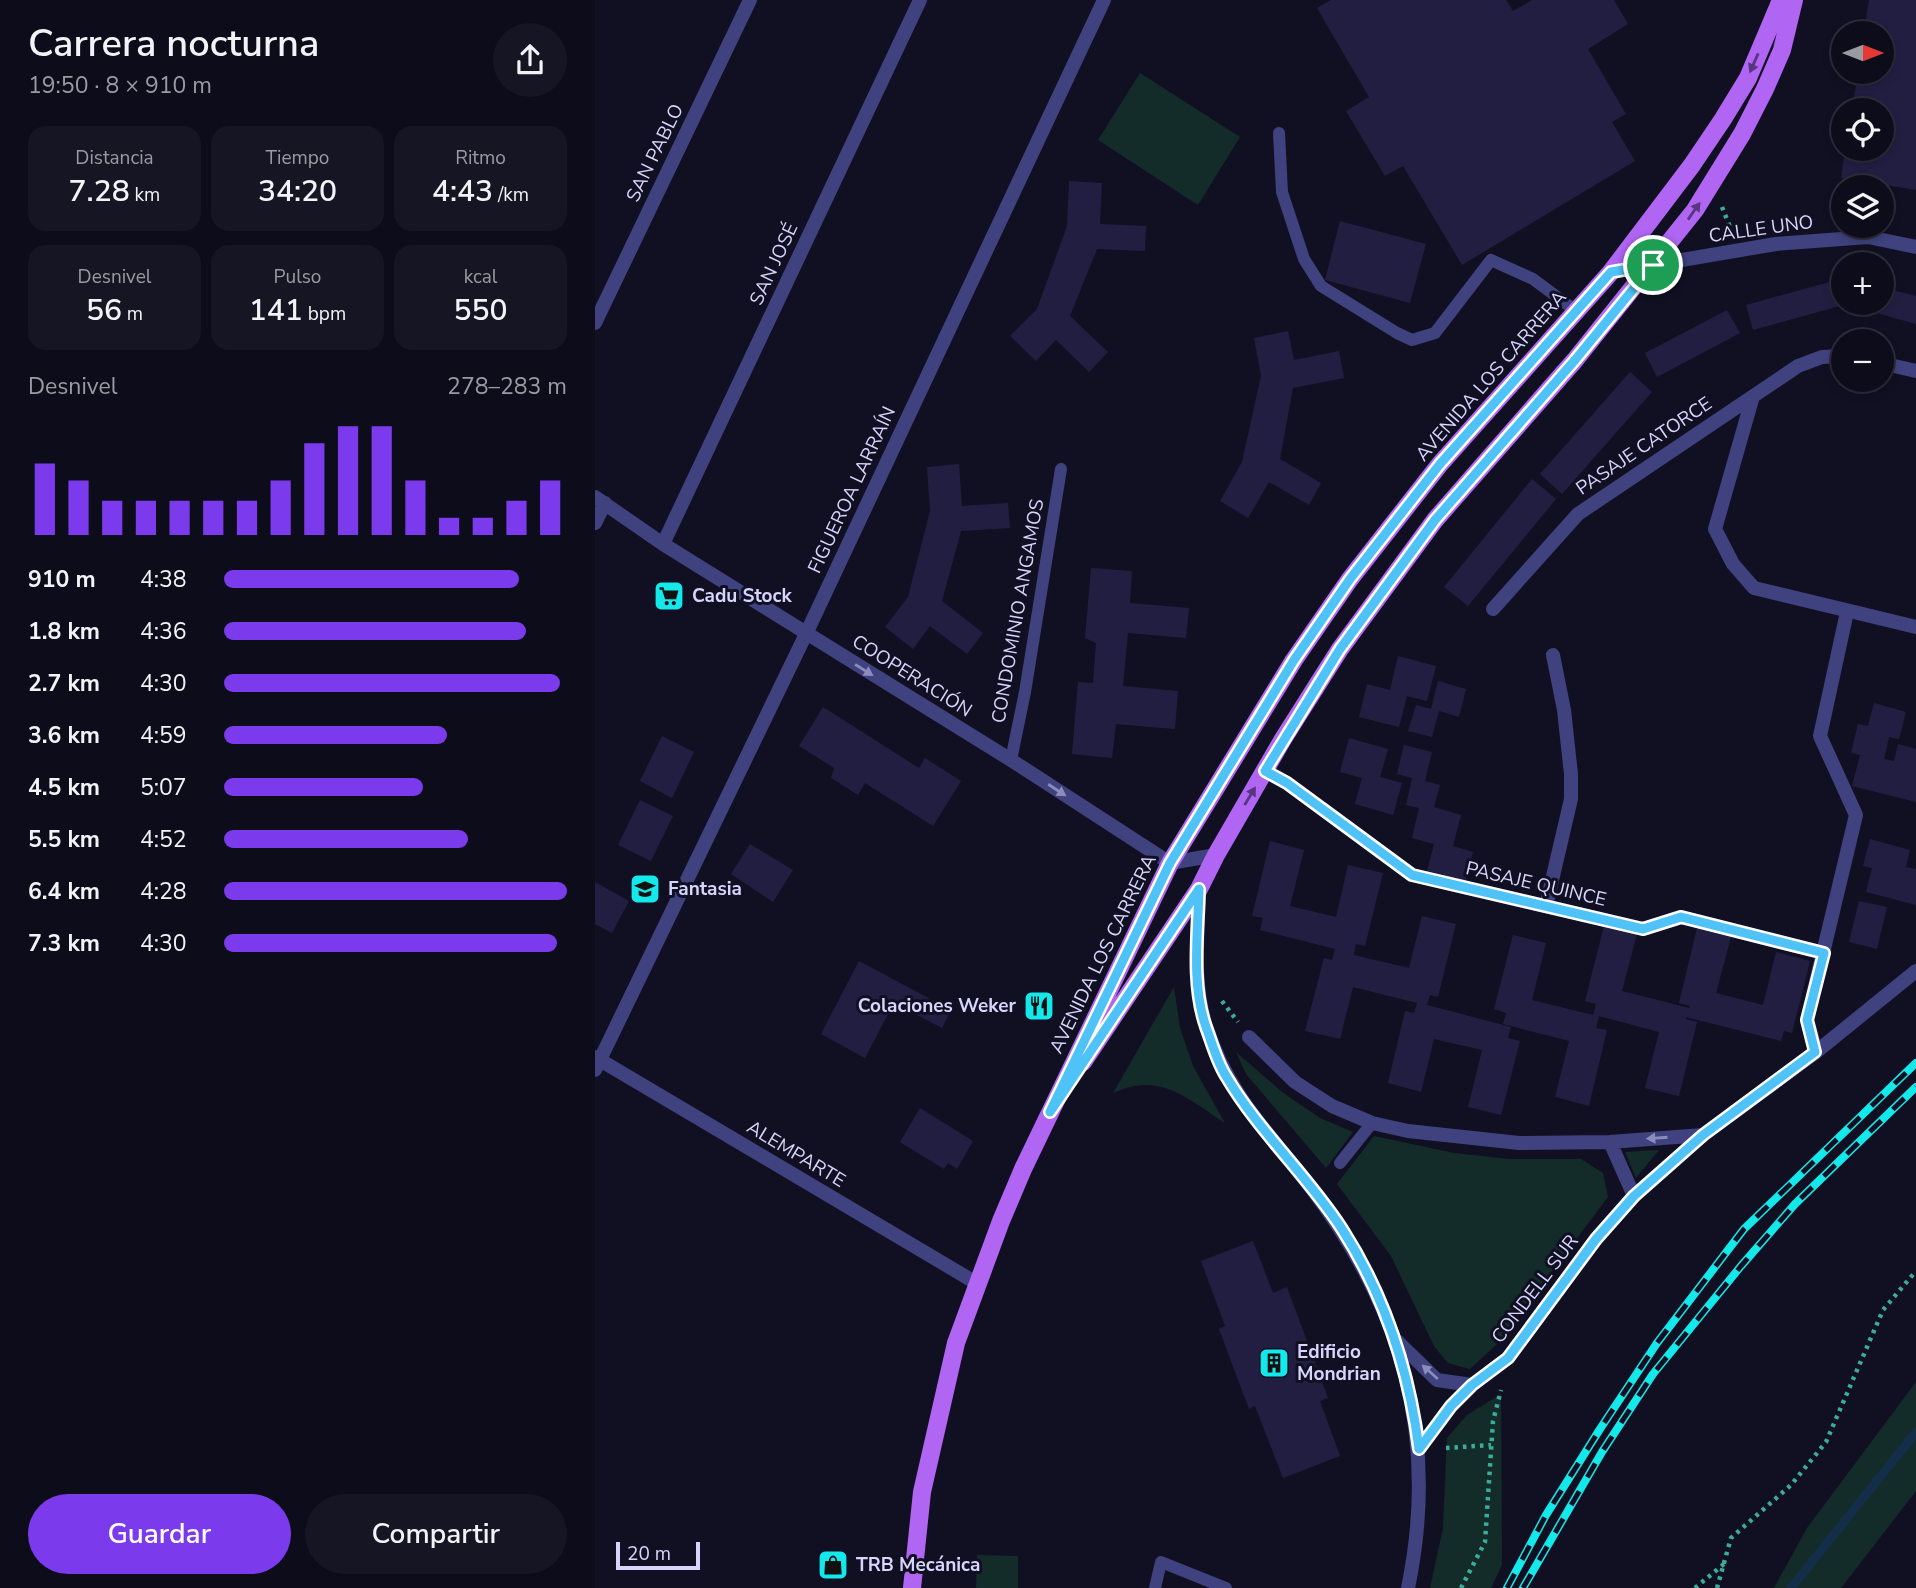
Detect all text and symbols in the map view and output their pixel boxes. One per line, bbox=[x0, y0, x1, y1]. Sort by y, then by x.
text: Carrera nocturna bbox=[28, 18, 319, 69]
north arrow bbox=[1831, 21, 1893, 84]
map controls bbox=[1831, 21, 1894, 392]
button: share bbox=[493, 23, 567, 97]
one-way arrow bbox=[1748, 53, 1760, 73]
text: 19:50 · 8 × 910 m bbox=[28, 70, 212, 101]
button: locate bbox=[1831, 98, 1894, 161]
street label: SAN PABLO bbox=[620, 100, 690, 206]
text: Distancia bbox=[75, 145, 154, 171]
text: Tiempo bbox=[266, 145, 329, 171]
text: Ritmo bbox=[455, 145, 506, 171]
text: 7.28 bbox=[69, 171, 130, 212]
text: 34:20 bbox=[258, 171, 337, 212]
text: 4:43 bbox=[432, 171, 493, 212]
button: layers bbox=[1831, 175, 1894, 238]
text: km bbox=[130, 182, 160, 208]
text: /km bbox=[493, 182, 529, 208]
one-way arrow bbox=[1687, 202, 1701, 220]
street label: CALLE UNO bbox=[1707, 209, 1815, 249]
street label: SAN JOSÉ bbox=[744, 219, 804, 309]
pin bbox=[1623, 235, 1683, 295]
icon: arrive bbox=[1634, 246, 1672, 284]
button: + bbox=[1831, 252, 1894, 315]
text: Desnivel bbox=[78, 264, 151, 290]
text: Pulso bbox=[274, 264, 321, 290]
text: kcal bbox=[464, 264, 497, 290]
street label: AVENIDA LOS CARRERA bbox=[1410, 285, 1573, 467]
text: 56 bbox=[86, 290, 122, 331]
text: 141 bbox=[249, 290, 303, 331]
text: 550 bbox=[454, 290, 508, 331]
text: m bbox=[122, 301, 143, 327]
text: bpm bbox=[303, 301, 346, 327]
button: − bbox=[1831, 329, 1894, 392]
text: Desnivel bbox=[28, 371, 118, 402]
text: 278–283 m bbox=[447, 371, 567, 402]
street label: PASAJE CATORCE bbox=[1571, 391, 1717, 501]
street label: FIGUEROA LARRAÍN bbox=[802, 402, 902, 578]
street label: CONDOMINIO ANGAMOS bbox=[985, 497, 1051, 725]
text: 910 m bbox=[28, 564, 96, 595]
text: 4:38 bbox=[140, 564, 187, 595]
supermarket icon: Cadu Stock bbox=[652, 579, 686, 613]
place label: Cadu Stock bbox=[692, 583, 792, 609]
text: 1.8 km bbox=[28, 616, 100, 647]
text: 4:36 bbox=[140, 616, 187, 647]
street label: COOPERACIÓN bbox=[847, 629, 977, 723]
one-way arrow bbox=[854, 663, 873, 676]
text: 2.7 km bbox=[28, 668, 100, 699]
text: 4:30 bbox=[140, 668, 187, 699]
text: 3.6 km bbox=[28, 720, 100, 751]
text: 4:59 bbox=[140, 720, 187, 751]
text: 4.5 km bbox=[28, 772, 100, 803]
text: 5:07 bbox=[140, 772, 187, 803]
one-way arrow bbox=[1047, 783, 1067, 796]
one-way arrow bbox=[1244, 787, 1257, 806]
text: 5.5 km bbox=[28, 824, 100, 855]
text: 4:52 bbox=[140, 824, 187, 855]
street label: AVENIDA LOS CARRERA bbox=[1043, 850, 1163, 1058]
street label: PASAJE QUINCE bbox=[1463, 855, 1609, 913]
school or university icon: Fantasia bbox=[628, 872, 662, 906]
text: 6.4 km bbox=[28, 876, 100, 907]
text: 4:28 bbox=[140, 876, 187, 907]
place label: Fantasia bbox=[668, 876, 742, 902]
text: 7.3 km bbox=[28, 928, 100, 959]
text: 4:30 bbox=[140, 928, 187, 959]
restaurant icon: Colaciones Weker bbox=[1022, 989, 1056, 1023]
place label: Colaciones Weker bbox=[858, 993, 1017, 1019]
street label: ALEMPARTE bbox=[742, 1114, 850, 1194]
one-way arrow bbox=[1646, 1133, 1668, 1144]
street label: CONDELL SUR bbox=[1486, 1229, 1585, 1349]
place label: Edificio Mondrian bbox=[1297, 1339, 1381, 1387]
building icon: Edificio Mondrian bbox=[1257, 1346, 1291, 1380]
one-way arrow bbox=[1421, 1364, 1439, 1380]
button: Guardar bbox=[28, 1494, 291, 1574]
button: Compartir bbox=[305, 1494, 567, 1574]
scale bar bbox=[616, 1539, 700, 1571]
text: 20 m bbox=[627, 1541, 671, 1567]
shop icon: TRB Mecánica bbox=[816, 1548, 850, 1582]
place label: TRB Mecánica bbox=[856, 1552, 980, 1578]

